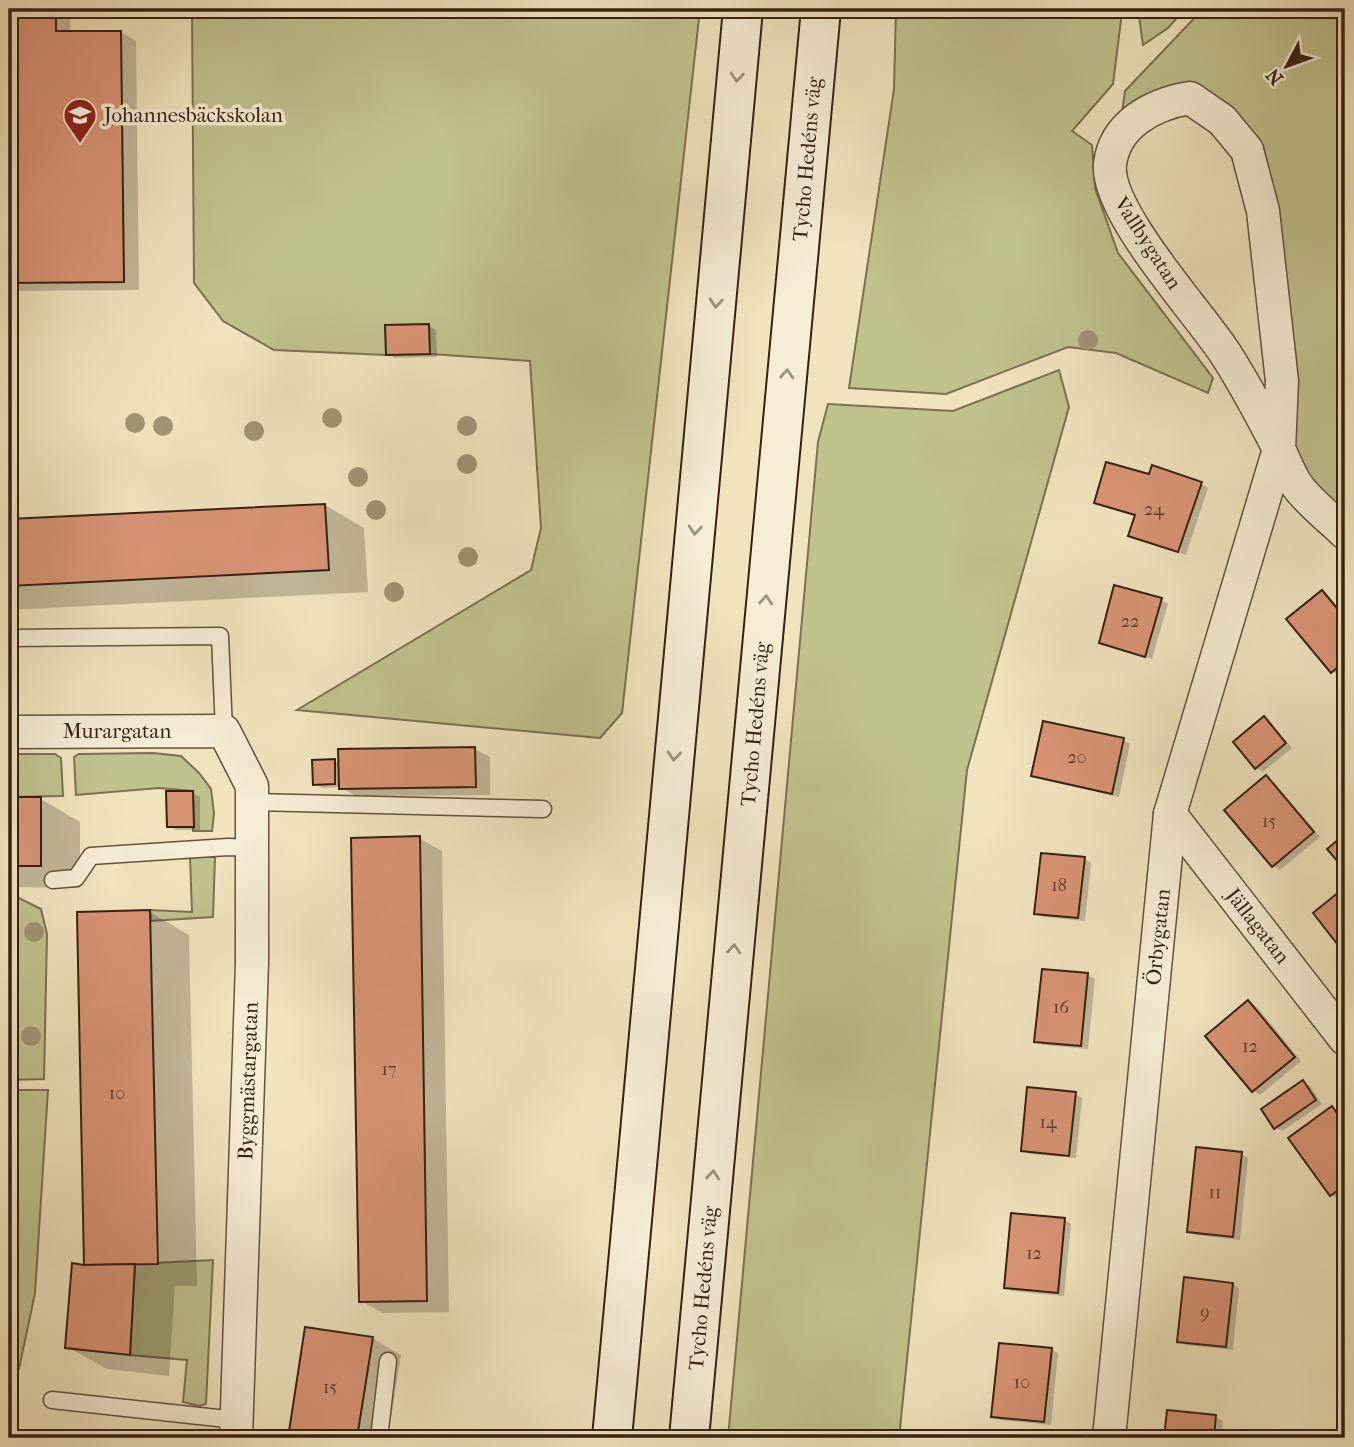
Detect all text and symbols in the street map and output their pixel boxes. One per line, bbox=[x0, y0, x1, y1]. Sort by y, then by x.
north arrow bbox=[1252, 32, 1322, 102]
text: N bbox=[1262, 63, 1288, 89]
one-way arrow bbox=[730, 72, 745, 83]
street label: Tycho Hedéns väg bbox=[788, 75, 826, 242]
school or university icon: Johannesbäckskolan bbox=[61, 96, 99, 145]
place label: Johannesbäckskolan bbox=[102, 103, 283, 127]
street label: Vallbygatan bbox=[1109, 192, 1187, 294]
one-way arrow bbox=[709, 298, 724, 309]
one-way arrow bbox=[779, 368, 794, 379]
house number: 24 bbox=[1144, 499, 1164, 520]
one-way arrow bbox=[688, 525, 703, 536]
one-way arrow bbox=[758, 594, 773, 605]
house number: 22 bbox=[1121, 611, 1139, 632]
street label: Tycho Hedéns väg bbox=[736, 640, 774, 807]
street label: Murargatan bbox=[63, 719, 171, 743]
house number: 20 bbox=[1067, 747, 1087, 768]
one-way arrow bbox=[667, 751, 682, 762]
house number: 15 bbox=[1262, 811, 1276, 832]
house number: 18 bbox=[1051, 875, 1067, 896]
street label: Jällagatan bbox=[1220, 882, 1295, 968]
street label: Örbygatan bbox=[1141, 887, 1175, 987]
one-way arrow bbox=[726, 943, 741, 954]
house number: 16 bbox=[1053, 997, 1069, 1018]
street label: Byggmästargatan bbox=[233, 1001, 263, 1161]
house number: 12 bbox=[1242, 1036, 1258, 1057]
house number: 17 bbox=[381, 1059, 397, 1080]
house number: 10 bbox=[109, 1083, 125, 1104]
house number: 14 bbox=[1039, 1112, 1057, 1133]
one-way arrow bbox=[705, 1169, 720, 1180]
house number: 11 bbox=[1209, 1182, 1221, 1203]
street label: Tycho Hedéns väg bbox=[684, 1204, 722, 1371]
house number: 12 bbox=[1026, 1243, 1042, 1264]
house number: 9 bbox=[1200, 1302, 1210, 1323]
house number: 10 bbox=[1014, 1372, 1030, 1393]
house number: 15 bbox=[323, 1377, 337, 1398]

